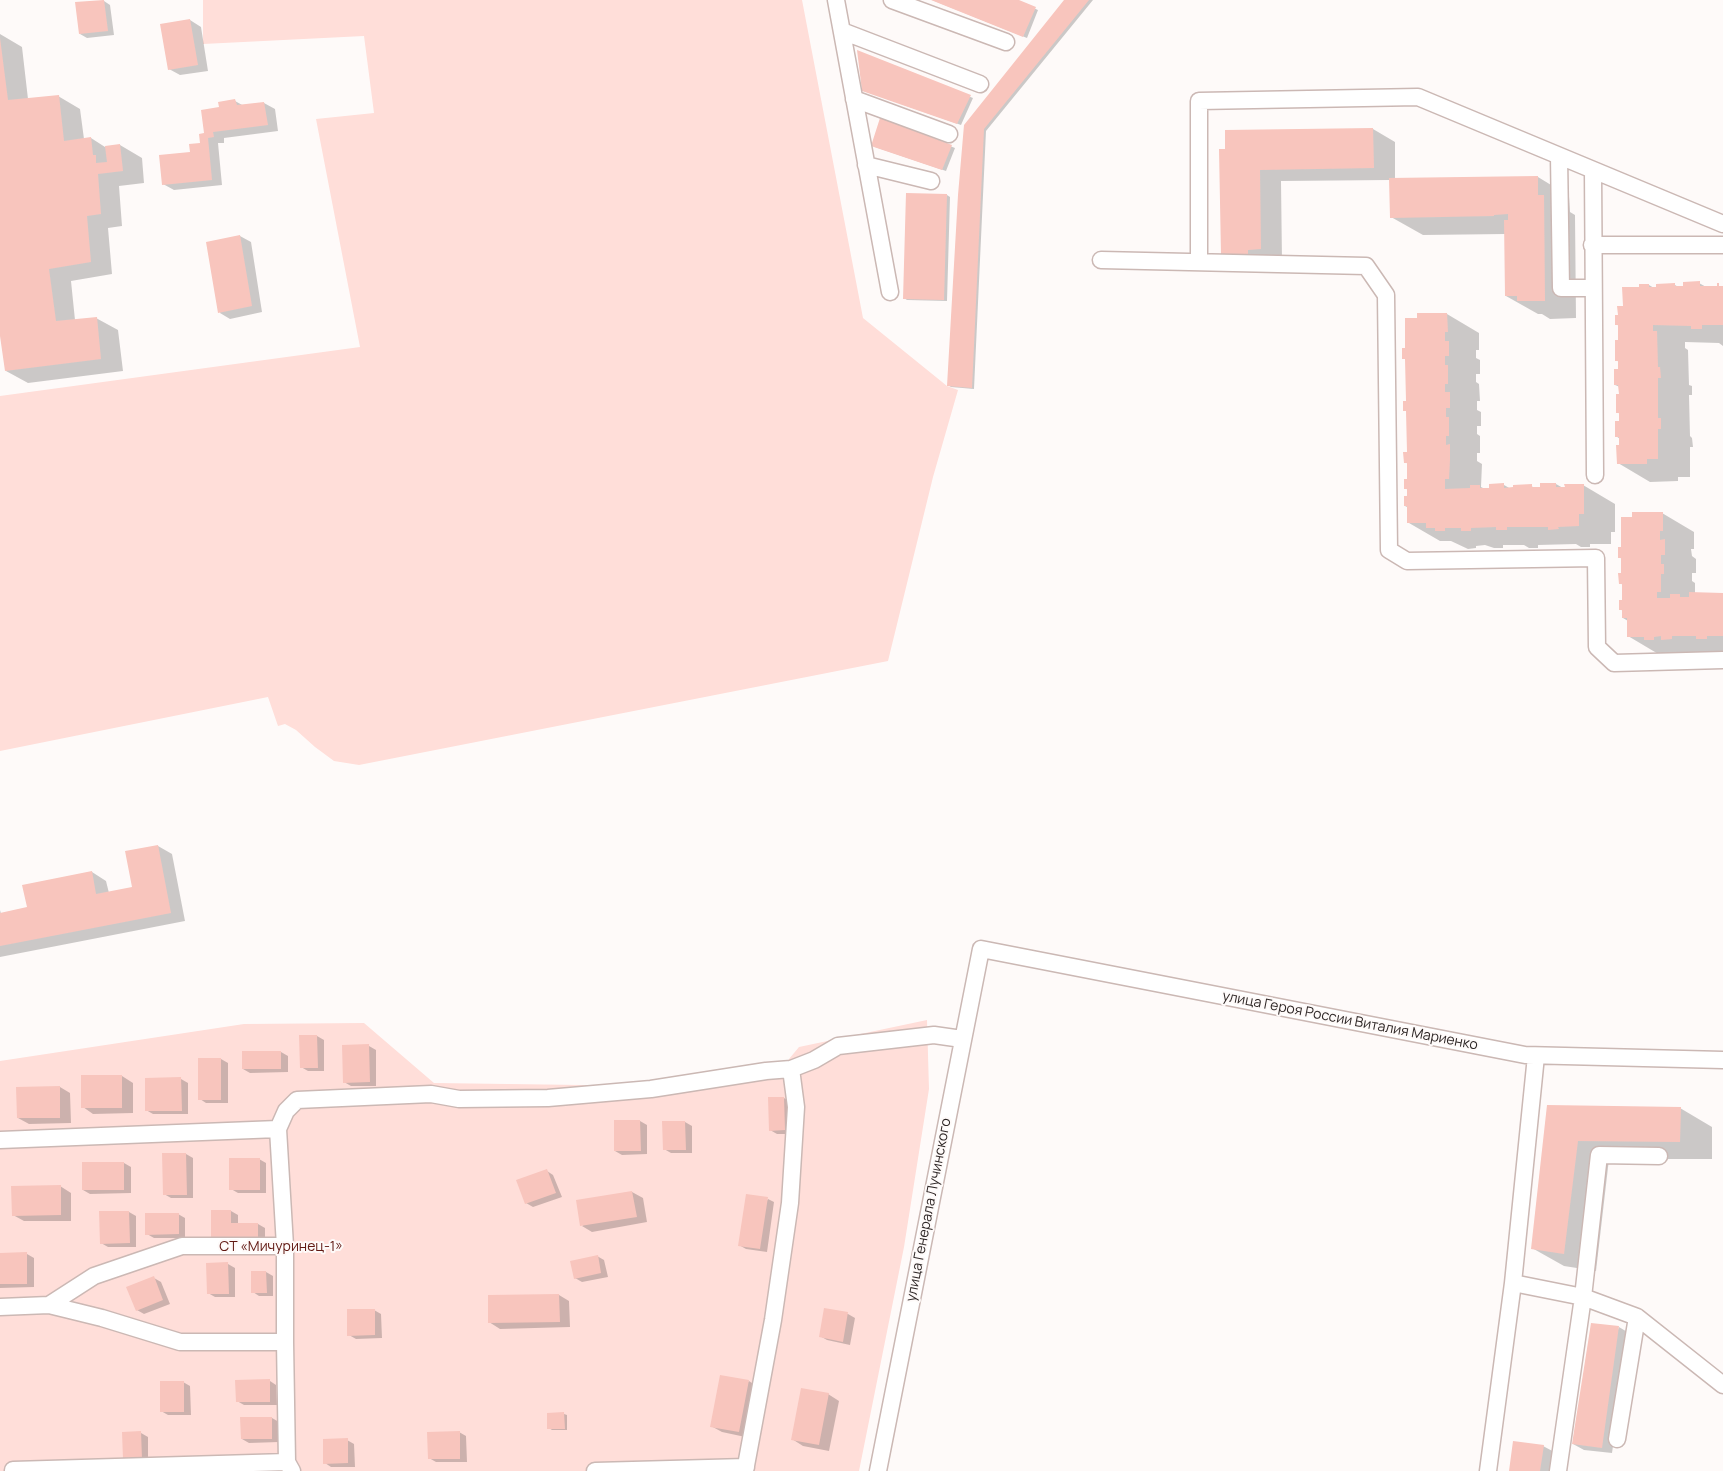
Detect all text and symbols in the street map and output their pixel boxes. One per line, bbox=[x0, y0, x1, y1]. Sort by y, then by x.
street label: улица Героя России Виталия Мариенко bbox=[1221, 988, 1479, 1054]
street label: улица Генерала Лучинского bbox=[903, 1117, 955, 1303]
park label: СТ «Мичуринец-1» bbox=[219, 1239, 343, 1255]

